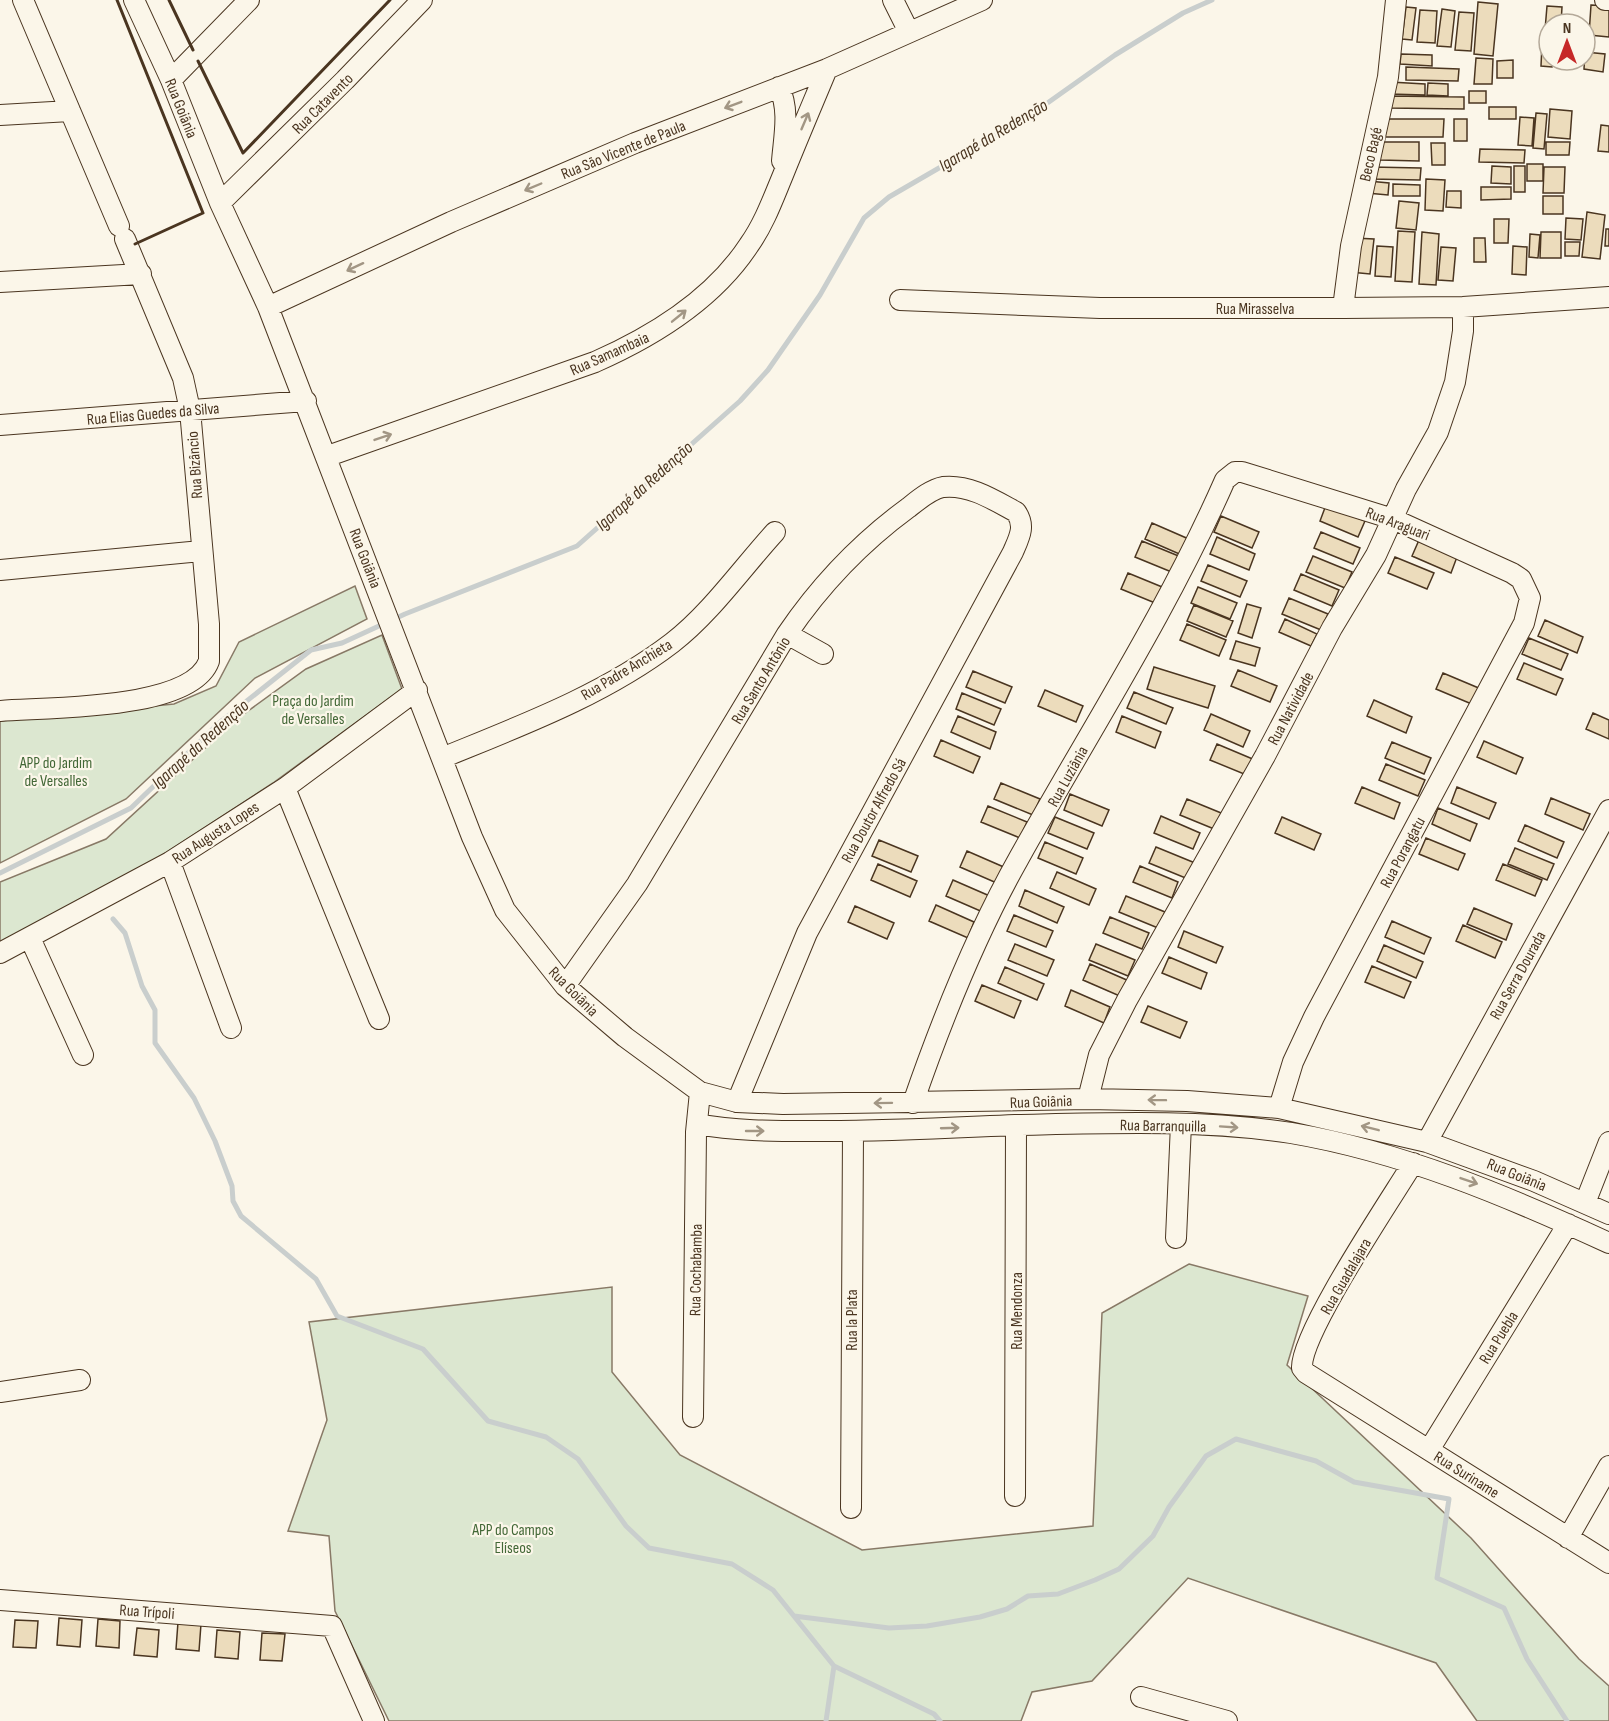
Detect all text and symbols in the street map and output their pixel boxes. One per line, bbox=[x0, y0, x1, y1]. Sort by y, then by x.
north arrow bbox=[1537, 12, 1597, 72]
text: N bbox=[1563, 19, 1571, 38]
street label: Rua Catavento bbox=[289, 70, 357, 138]
street label: Rua Goiânia bbox=[160, 76, 201, 141]
water label: Igarapé da Redenção bbox=[935, 94, 1052, 176]
one-way arrow bbox=[724, 100, 742, 111]
one-way arrow bbox=[800, 112, 811, 130]
street label: Rua São Vicente de Paula bbox=[558, 117, 689, 184]
street label: Beco Bagé bbox=[1356, 125, 1387, 183]
one-way arrow bbox=[524, 182, 543, 193]
one-way arrow bbox=[346, 261, 364, 273]
street label: Rua Mirasselva bbox=[1216, 300, 1294, 319]
one-way arrow bbox=[670, 309, 686, 322]
street label: Rua Samambaia bbox=[567, 329, 652, 380]
street label: Rua Elias Guedes da Silva bbox=[86, 399, 220, 430]
street label: Rua Bizâncio bbox=[184, 430, 207, 499]
one-way arrow bbox=[373, 430, 392, 441]
water label: Igarapé da Redenção bbox=[591, 437, 698, 535]
street label: Rua Araguari bbox=[1363, 503, 1432, 545]
street label: Rua Goiânia bbox=[345, 526, 385, 591]
street label: Rua Santo Antônio bbox=[728, 634, 795, 728]
street label: Rua Padre Anchieta bbox=[578, 636, 676, 705]
street label: Rua Natividade bbox=[1264, 669, 1319, 749]
park label: Praça do Jardim de Versalles bbox=[272, 692, 354, 729]
water label: Igarapé da Redenção bbox=[147, 695, 254, 793]
street label: Rua Luziânia bbox=[1044, 743, 1093, 810]
park label: APP do Jardim de Versalles bbox=[19, 754, 92, 791]
street label: Rua Doutor Alfredo Sá bbox=[838, 755, 911, 866]
street label: Rua Augusta Lopes bbox=[169, 798, 263, 868]
street label: Rua Porangatu bbox=[1377, 814, 1430, 891]
street label: Rua Serra Dourada bbox=[1486, 928, 1550, 1023]
street label: Rua Goiânia bbox=[544, 963, 602, 1021]
street label: Rua Goiânia bbox=[1009, 1092, 1073, 1113]
one-way arrow bbox=[1147, 1095, 1167, 1106]
one-way arrow bbox=[873, 1098, 893, 1109]
street label: Rua Barranquilla bbox=[1120, 1116, 1206, 1137]
one-way arrow bbox=[1361, 1121, 1380, 1133]
one-way arrow bbox=[940, 1122, 960, 1133]
one-way arrow bbox=[1218, 1122, 1238, 1133]
one-way arrow bbox=[745, 1125, 765, 1137]
street label: Rua Goiânia bbox=[1484, 1155, 1549, 1196]
one-way arrow bbox=[1459, 1177, 1478, 1188]
street label: Rua Cochabamba bbox=[686, 1224, 707, 1316]
street label: Rua Guadalajara bbox=[1317, 1235, 1376, 1318]
street label: Rua Mendonza bbox=[1008, 1272, 1027, 1350]
street label: Rua la Plata bbox=[843, 1289, 862, 1351]
street label: Rua Puebla bbox=[1476, 1308, 1523, 1368]
street label: Rua Suriname bbox=[1430, 1448, 1502, 1503]
park label: APP do Campos Elíseos bbox=[471, 1521, 554, 1558]
street label: Rua Trípoli bbox=[119, 1601, 175, 1624]

